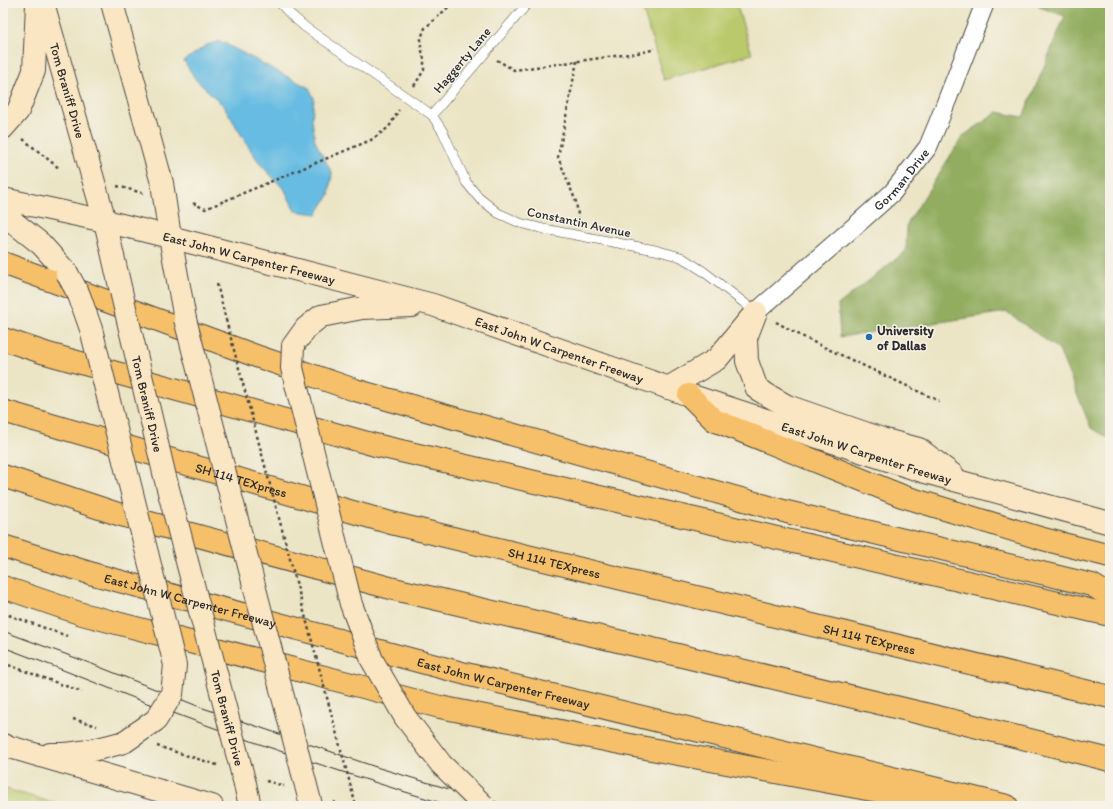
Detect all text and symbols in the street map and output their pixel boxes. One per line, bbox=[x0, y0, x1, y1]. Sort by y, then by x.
street label: Haggerty Lane bbox=[430, 24, 494, 96]
street label: Tom Braniff Drive bbox=[47, 41, 89, 140]
street label: Gorman Drive bbox=[870, 145, 932, 213]
street label: Constantin Avenue bbox=[526, 204, 632, 240]
street label: East John W Carpenter Freeway bbox=[161, 228, 337, 287]
street label: East John W Carpenter Freeway bbox=[473, 313, 646, 386]
place label: University of Dallas bbox=[877, 323, 935, 353]
marker: University of Dallas bbox=[864, 332, 874, 342]
street label: Tom Braniff Drive bbox=[129, 354, 166, 454]
street label: East John W Carpenter Freeway bbox=[780, 418, 953, 486]
street label: SH 114 TEXpress bbox=[194, 459, 289, 500]
street label: SH 114 TEXpress bbox=[507, 544, 602, 581]
street label: East John W Carpenter Freeway bbox=[103, 570, 278, 630]
street label: SH 114 TEXpress bbox=[822, 620, 917, 657]
street label: East John W Carpenter Freeway bbox=[416, 654, 591, 711]
street label: Tom Braniff Drive bbox=[208, 668, 247, 767]

